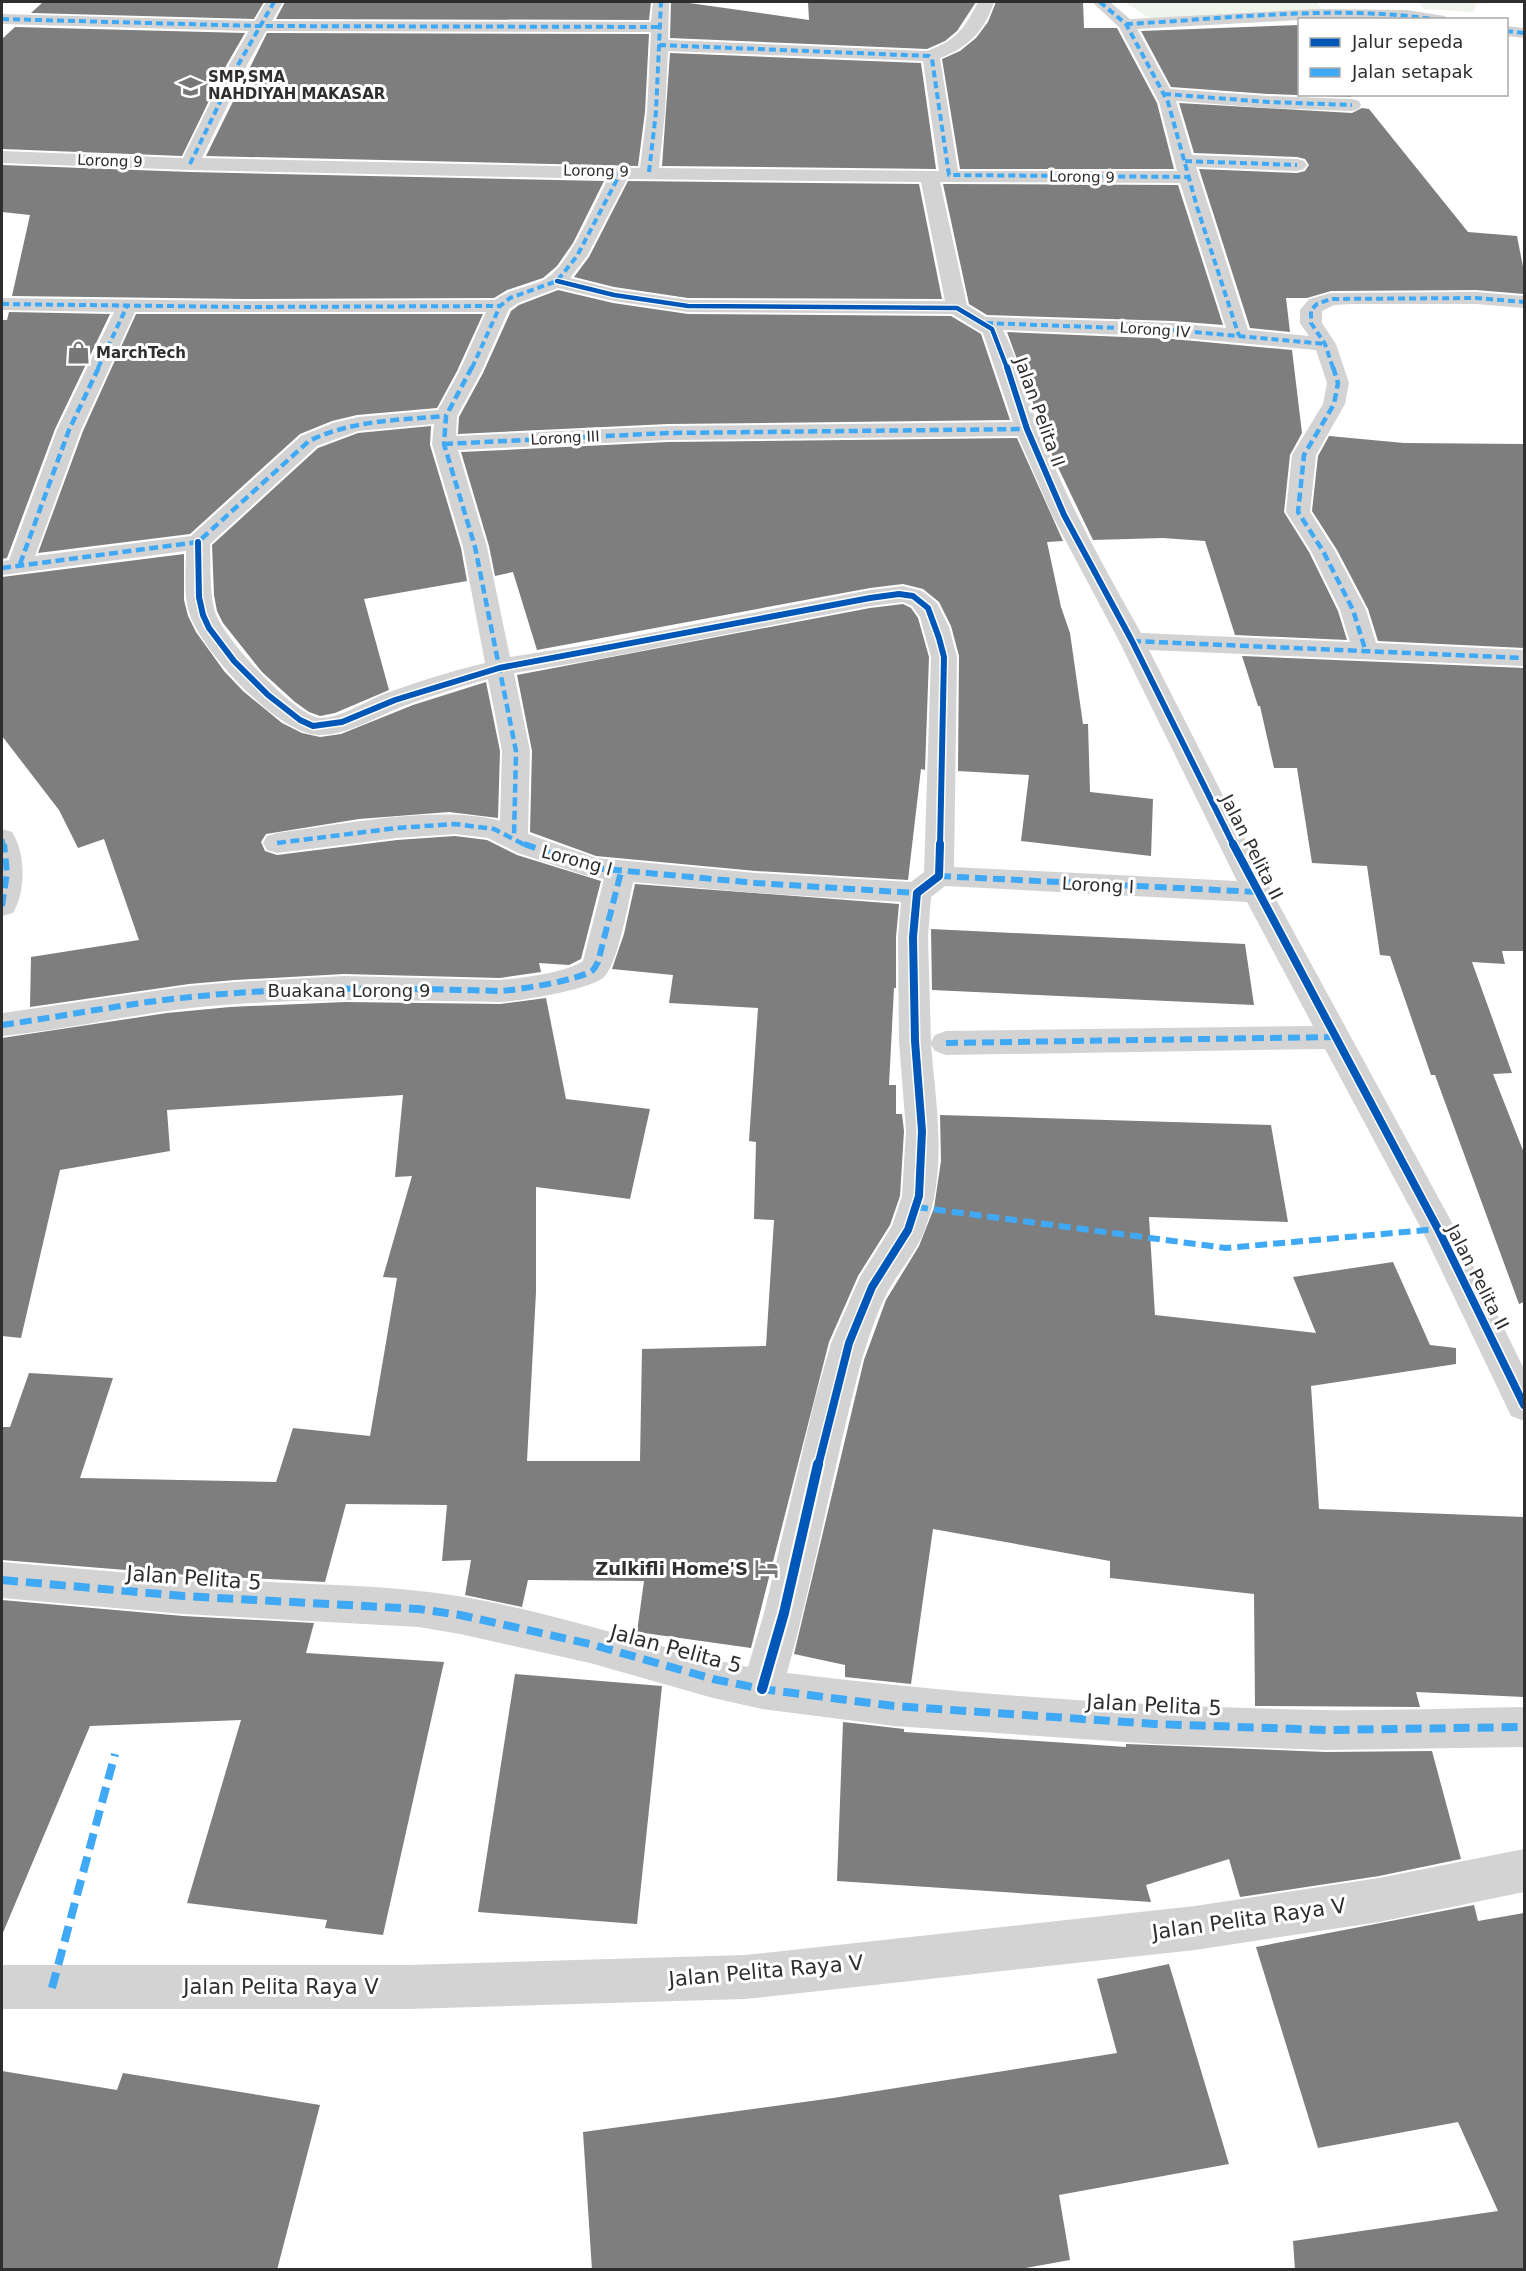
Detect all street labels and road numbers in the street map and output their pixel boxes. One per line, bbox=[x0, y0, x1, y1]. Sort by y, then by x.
street label: Lorong 9 bbox=[77, 151, 143, 171]
street label: Lorong 9 bbox=[563, 161, 629, 181]
street label: Lorong 9 bbox=[1049, 167, 1115, 187]
street label: Lorong IV bbox=[1119, 319, 1192, 341]
street label: Jalan Pelita II bbox=[1010, 353, 1070, 470]
street label: Lorong III bbox=[530, 427, 600, 449]
street label: Jalan Pelita II bbox=[1216, 790, 1288, 903]
street label: Lorong I bbox=[539, 840, 615, 880]
street label: Lorong I bbox=[1061, 873, 1135, 897]
street label: Buakana Lorong 9 bbox=[268, 980, 430, 1001]
street label: Jalan Pelita II bbox=[1442, 1220, 1514, 1333]
street label: Jalan Pelita 5 bbox=[124, 1561, 262, 1595]
street label: Jalan Pelita 5 bbox=[606, 1619, 745, 1678]
street label: Jalan Pelita 5 bbox=[1084, 1689, 1222, 1721]
street label: Jalan Pelita Raya V bbox=[1149, 1893, 1348, 1945]
street label: Jalan Pelita Raya V bbox=[666, 1950, 865, 1992]
street label: Jalan Pelita Raya V bbox=[181, 1975, 379, 1999]

